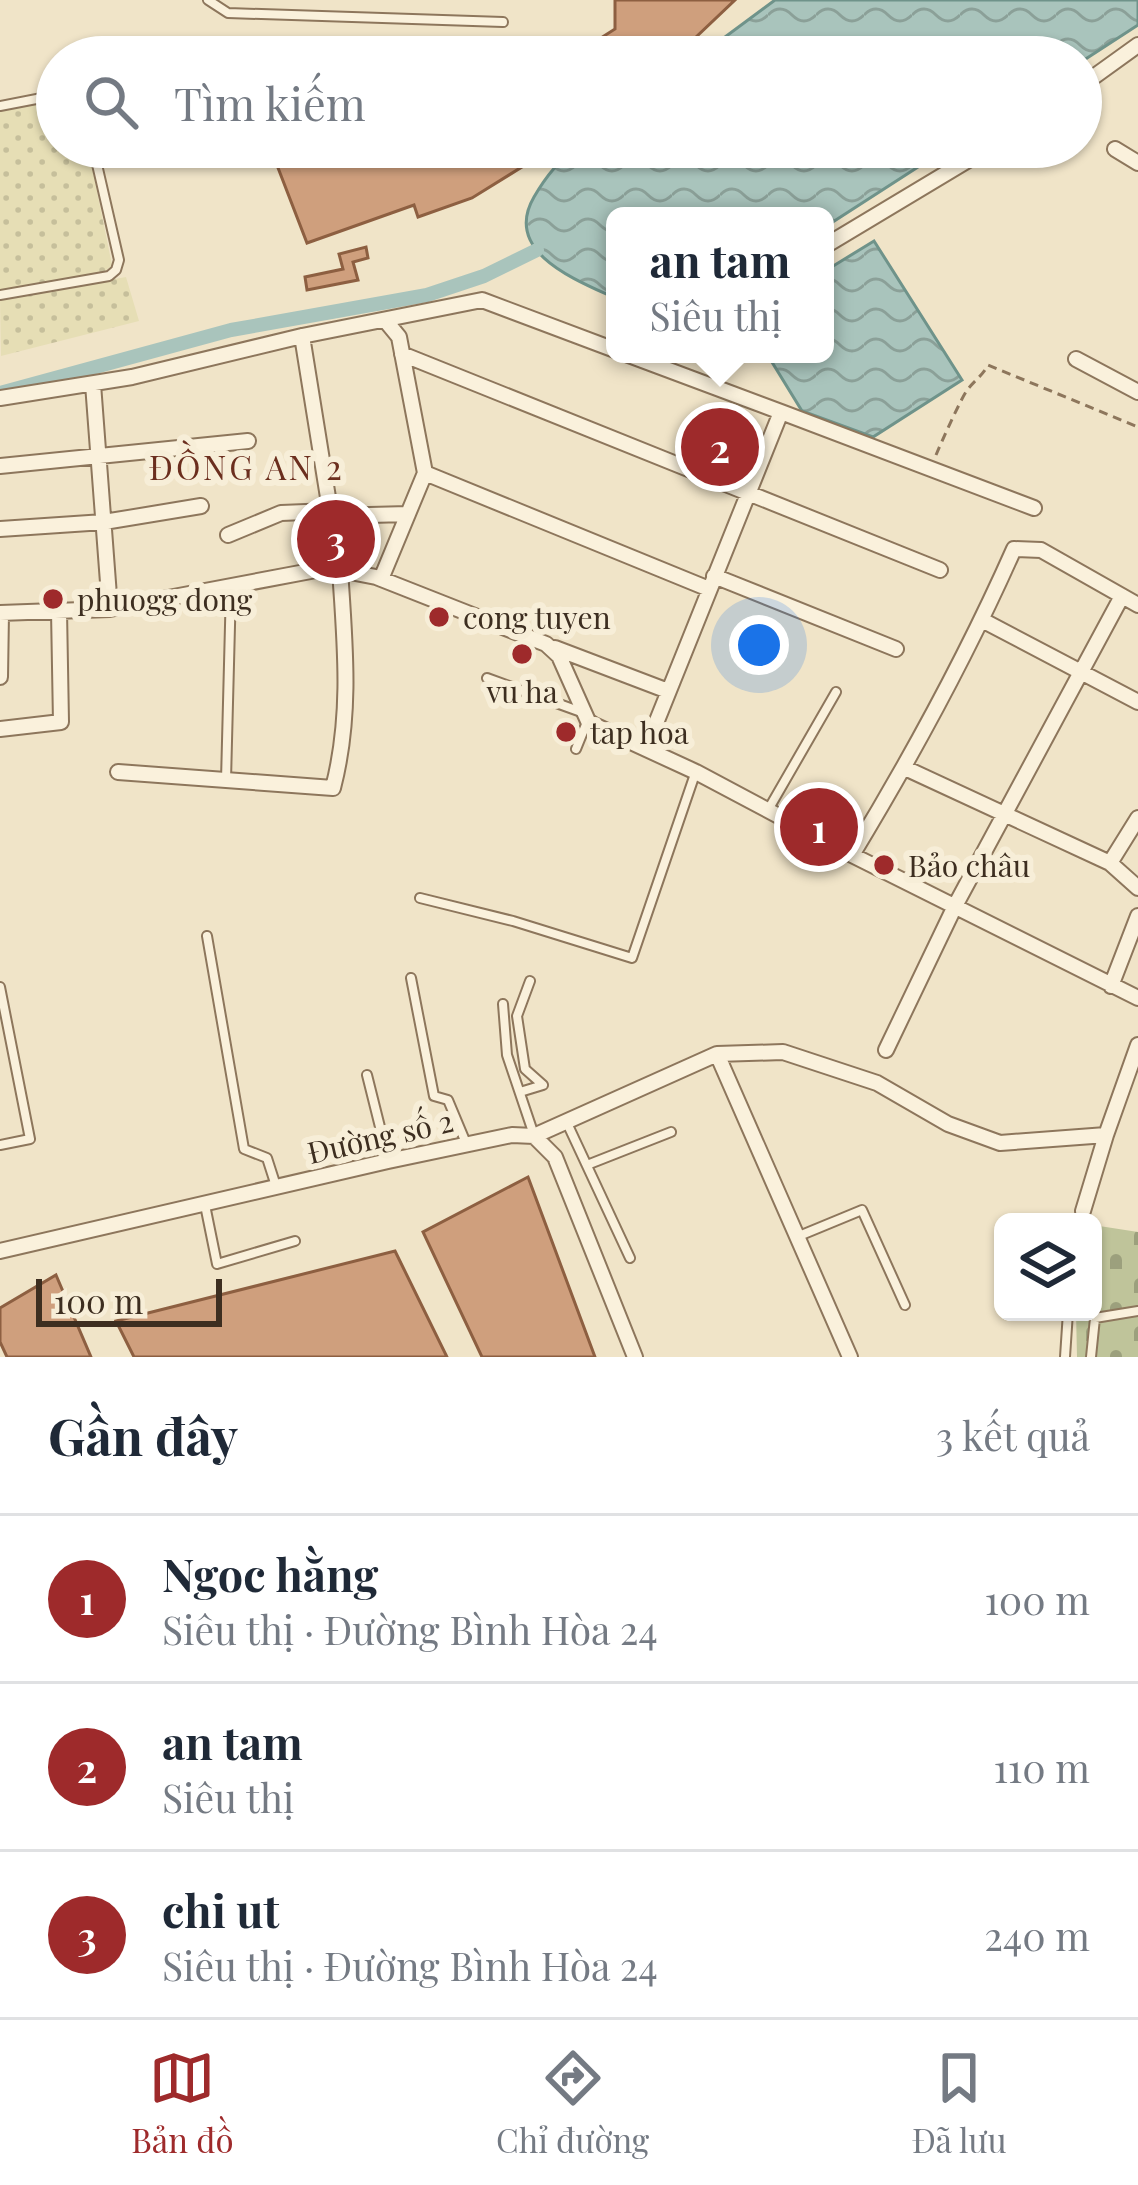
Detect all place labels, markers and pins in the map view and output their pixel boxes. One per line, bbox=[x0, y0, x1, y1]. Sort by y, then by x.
pin: 2 bbox=[681, 402, 759, 492]
pin: 3 bbox=[297, 494, 375, 584]
place label: phuogg dong bbox=[77, 579, 253, 619]
marker: phuogg dong bbox=[40, 586, 66, 612]
place label: cong tuyen bbox=[463, 597, 611, 637]
marker: cong tuyen bbox=[426, 604, 452, 630]
marker: vu ha bbox=[509, 641, 535, 667]
place label: vu ha bbox=[485, 671, 558, 711]
place label: tap hoa bbox=[590, 712, 689, 752]
marker: tap hoa bbox=[553, 719, 579, 745]
pin: 1 bbox=[780, 782, 858, 872]
place label: Bảo châu bbox=[908, 845, 1030, 885]
marker: Bảo châu bbox=[871, 852, 897, 878]

